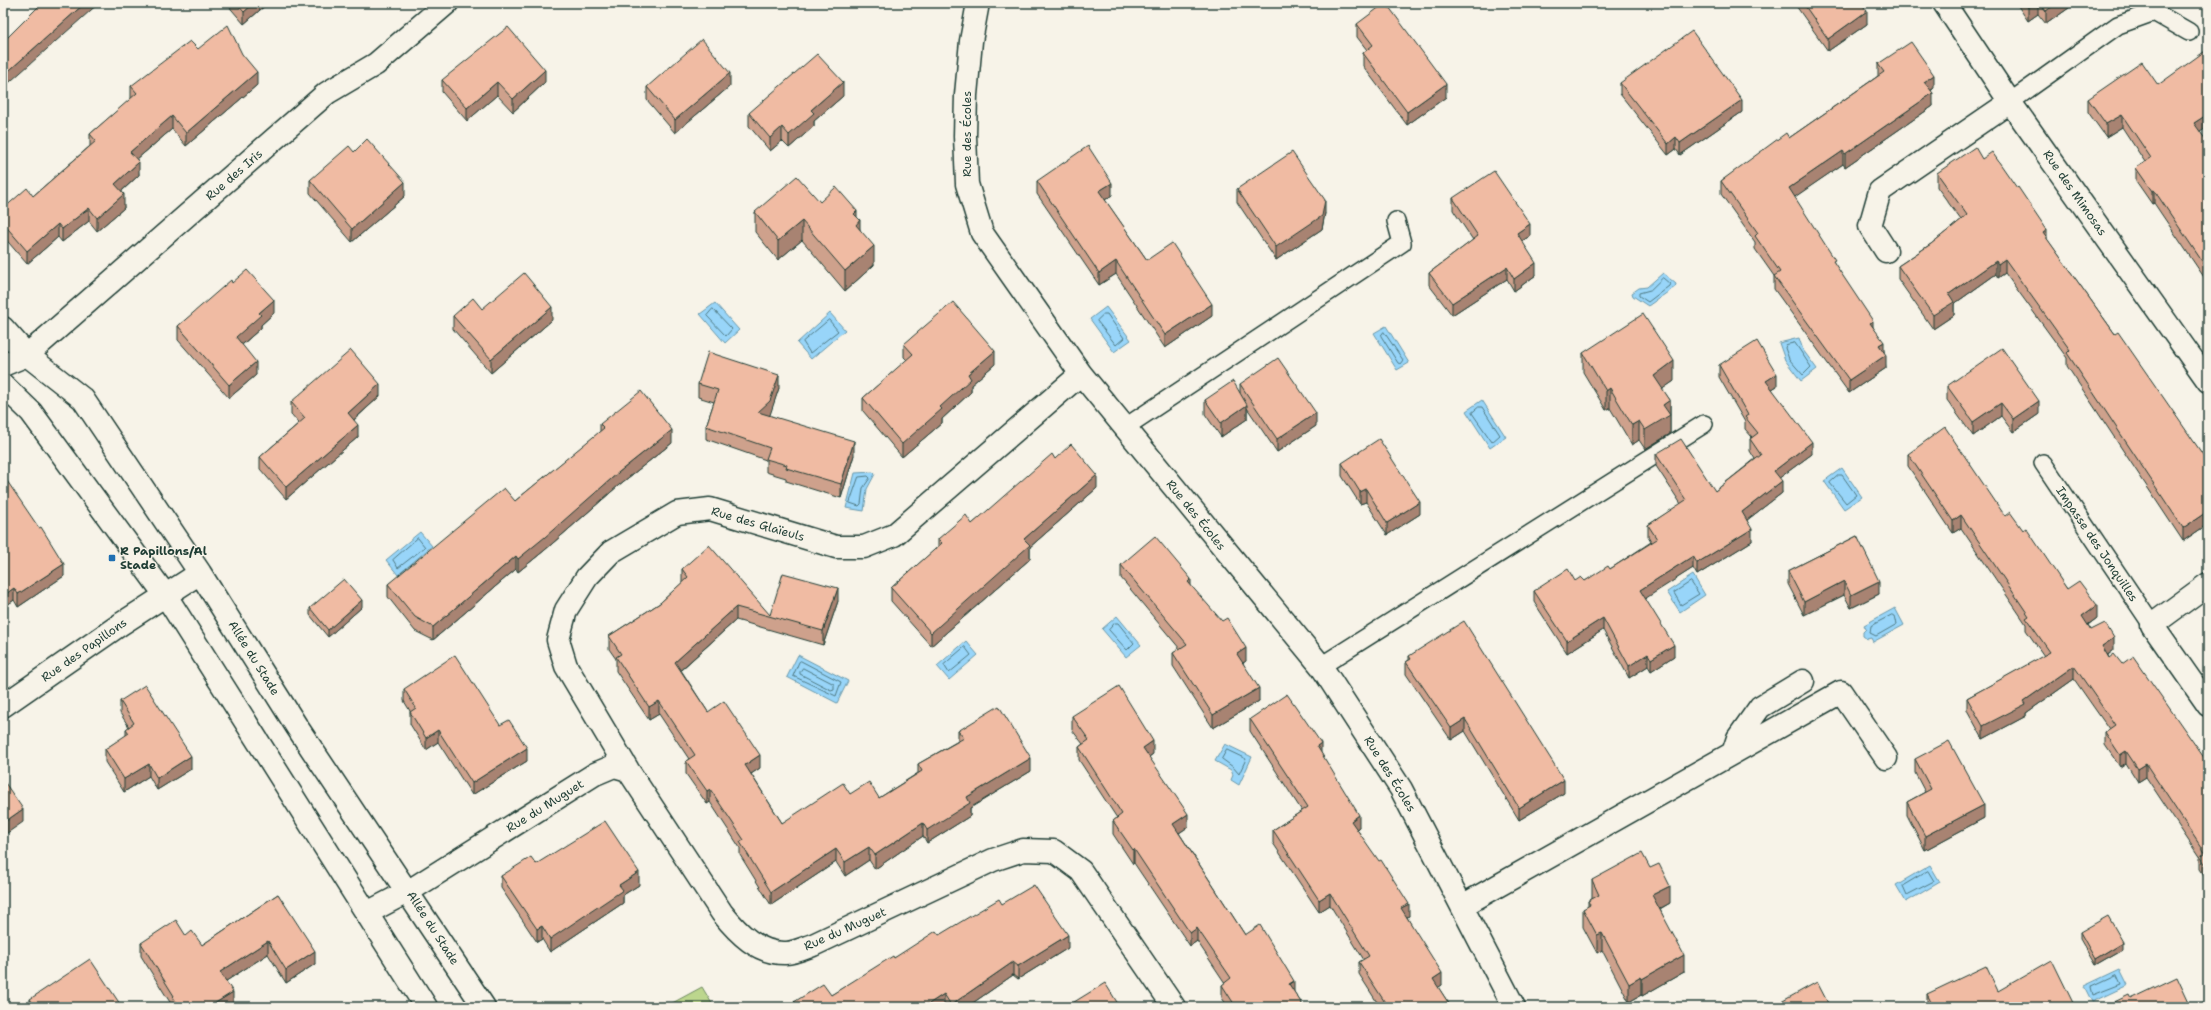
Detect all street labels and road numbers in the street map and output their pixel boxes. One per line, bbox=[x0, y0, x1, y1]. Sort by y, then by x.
street label: Rue des Écoles bbox=[959, 91, 975, 177]
street label: Rue des Iris bbox=[202, 146, 266, 204]
street label: Rue des Mimosas bbox=[2039, 147, 2111, 239]
street label: Rue des Écoles bbox=[1163, 476, 1229, 554]
street label: Impasse des Jonquilles bbox=[2052, 483, 2142, 605]
street label: Rue des Glaïeuls bbox=[709, 503, 807, 545]
street label: Rue des Papillons bbox=[38, 614, 130, 686]
street label: Allée du Stade bbox=[225, 618, 283, 698]
street label: Rue des Écoles bbox=[1360, 733, 1420, 815]
street label: Rue du Muguet bbox=[503, 776, 587, 836]
street label: Allée du Stade bbox=[403, 888, 463, 968]
street label: Rue du Muguet bbox=[801, 904, 889, 954]

